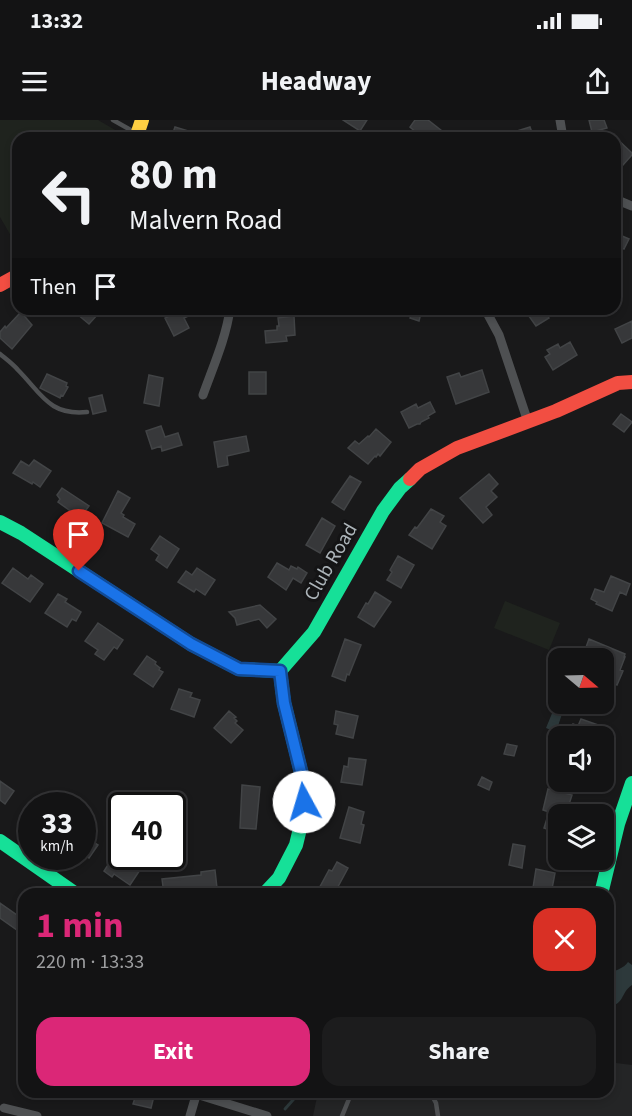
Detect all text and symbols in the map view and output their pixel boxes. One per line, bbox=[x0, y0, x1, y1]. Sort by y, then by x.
text: 13:32 bbox=[30, 5, 83, 37]
text: Headway bbox=[261, 62, 371, 101]
icon: menu bbox=[18, 65, 51, 98]
icon: share bbox=[581, 65, 614, 98]
text: 80 m bbox=[129, 145, 218, 205]
icon: left bbox=[30, 156, 108, 234]
text: Malvern Road bbox=[129, 201, 283, 240]
icon: arrive bbox=[89, 270, 122, 303]
text: Then bbox=[30, 271, 77, 303]
pin bbox=[53, 509, 104, 571]
icon: arrive bbox=[62, 518, 95, 551]
street label: Club Road bbox=[298, 518, 364, 606]
north arrow bbox=[548, 648, 614, 714]
map controls bbox=[548, 648, 614, 870]
button: sound bbox=[548, 726, 614, 792]
position arrow bbox=[272, 770, 336, 834]
speed limit sign: 40 bbox=[108, 792, 186, 870]
text: 33 bbox=[41, 802, 73, 845]
button: layers bbox=[548, 804, 614, 870]
text: km/h bbox=[40, 836, 74, 857]
text: 1 min bbox=[36, 900, 124, 951]
button: close bbox=[533, 908, 596, 971]
text: 220 m · 13:33 bbox=[36, 948, 144, 976]
button: Exit bbox=[36, 1017, 310, 1086]
button: Share bbox=[322, 1017, 596, 1086]

